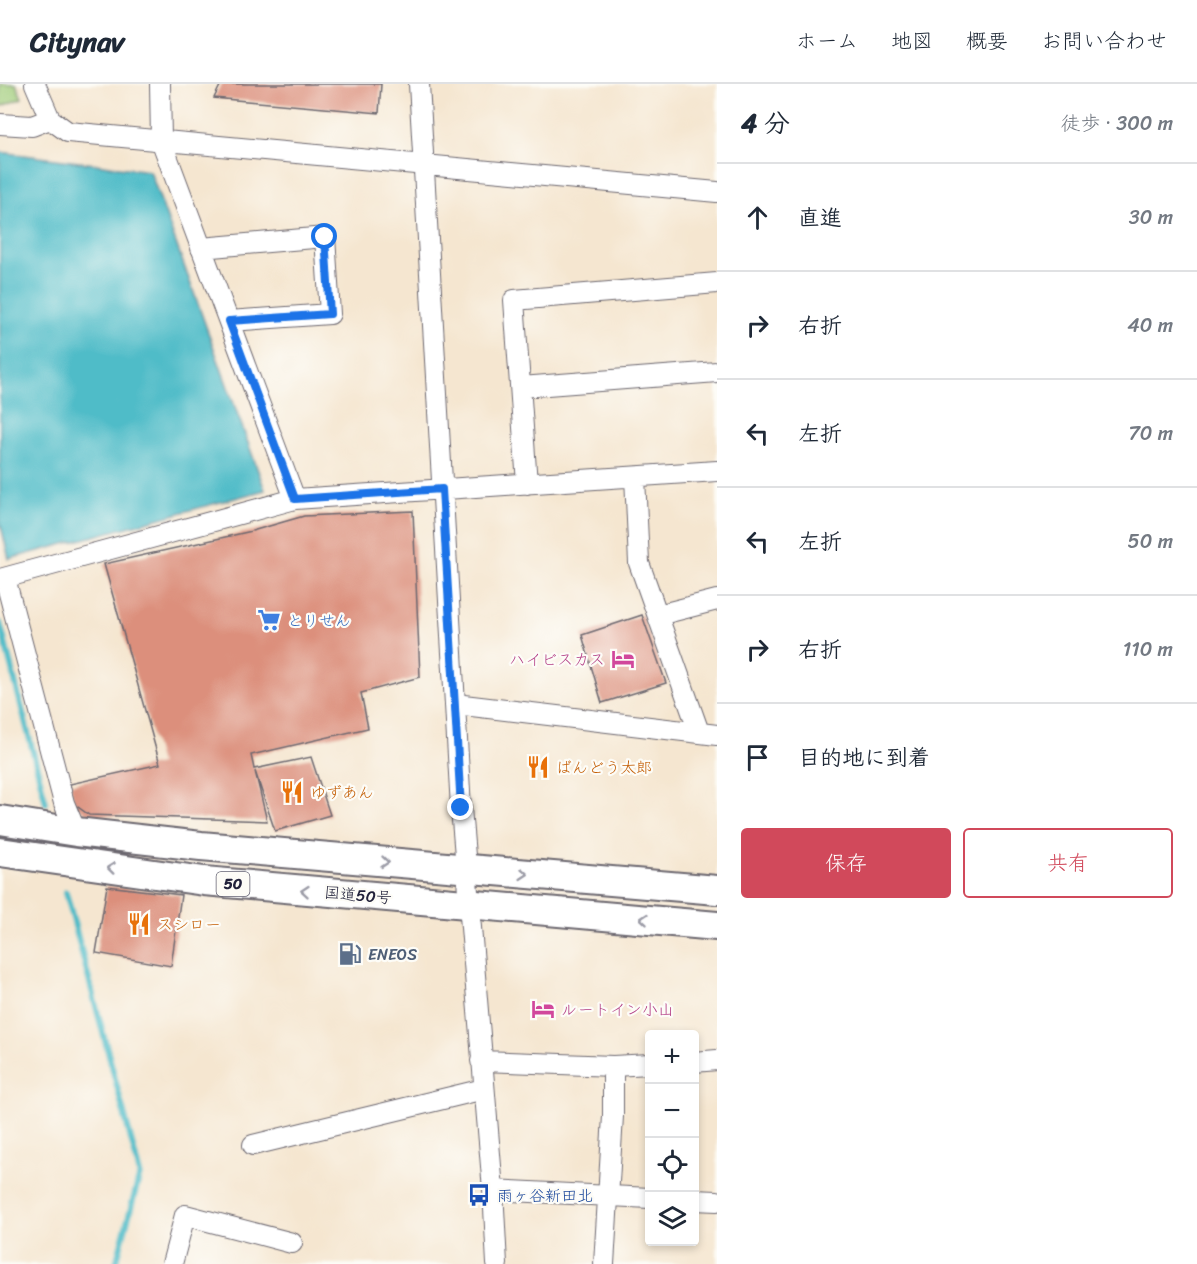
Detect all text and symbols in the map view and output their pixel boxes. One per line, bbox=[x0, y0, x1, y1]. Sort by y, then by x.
text: Citynav bbox=[30, 17, 124, 66]
text: ホーム bbox=[796, 22, 858, 60]
text: 地図 bbox=[891, 22, 933, 60]
text: 概要 bbox=[966, 22, 1008, 60]
text: お問い合わせ bbox=[1041, 22, 1167, 60]
text: 4 分 bbox=[741, 100, 790, 146]
text: 徒歩 · 300 m bbox=[1060, 106, 1173, 141]
text: 直進 bbox=[798, 198, 842, 237]
text: 30 m bbox=[1129, 200, 1173, 235]
icon: ahead bbox=[741, 201, 774, 234]
route start bbox=[311, 223, 337, 249]
text: 右折 bbox=[798, 306, 842, 345]
text: 40 m bbox=[1127, 308, 1173, 343]
icon: right bbox=[741, 309, 774, 342]
text: 左折 bbox=[798, 414, 842, 453]
text: 70 m bbox=[1128, 416, 1173, 451]
icon: left bbox=[741, 417, 774, 450]
text: 左折 bbox=[798, 522, 842, 561]
text: 50 m bbox=[1128, 524, 1173, 559]
icon: left bbox=[741, 525, 774, 558]
place label: とりせん bbox=[287, 606, 351, 635]
supermarket icon: とりせん bbox=[256, 607, 282, 633]
text: 右折 bbox=[798, 630, 842, 669]
text: 110 m bbox=[1123, 632, 1173, 667]
icon: right bbox=[741, 633, 774, 666]
place label: ハイビスカス bbox=[509, 645, 605, 674]
hotel icon: ハイビスカス bbox=[610, 646, 636, 672]
text: 目的地に到着 bbox=[798, 738, 930, 777]
icon: arrive bbox=[741, 741, 774, 774]
place label: ばんどう太郎 bbox=[556, 753, 652, 782]
restaurant icon: ばんどう太郎 bbox=[525, 754, 551, 780]
place label: ゆずあん bbox=[310, 778, 374, 807]
restaurant icon: ゆずあん bbox=[279, 779, 305, 805]
route end bbox=[447, 794, 473, 820]
button: 保存 bbox=[741, 828, 951, 898]
button: 共有 bbox=[963, 828, 1173, 898]
one-way arrow bbox=[381, 855, 390, 868]
one-way arrow bbox=[106, 863, 116, 875]
one-way arrow bbox=[519, 867, 528, 880]
road number: 50 bbox=[216, 872, 250, 896]
street label: 国道50号 bbox=[323, 878, 393, 912]
one-way arrow bbox=[300, 885, 309, 898]
place label: スシロー bbox=[157, 910, 221, 939]
restaurant icon: スシロー bbox=[126, 911, 152, 937]
one-way arrow bbox=[639, 913, 648, 926]
place label: ENEOS bbox=[368, 940, 417, 969]
fuel station icon: ENEOS bbox=[337, 941, 363, 967]
place label: ルートイン小山 bbox=[561, 995, 674, 1024]
hotel icon: ルートイン小山 bbox=[530, 996, 556, 1022]
map controls bbox=[645, 1030, 699, 1246]
button: + bbox=[645, 1030, 699, 1084]
button: − bbox=[645, 1084, 699, 1138]
button: locate bbox=[645, 1138, 699, 1192]
place label: 雨ヶ谷新田北 bbox=[497, 1181, 593, 1210]
bus stop icon: 雨ヶ谷新田北 bbox=[466, 1182, 492, 1208]
button: layers bbox=[645, 1192, 699, 1246]

